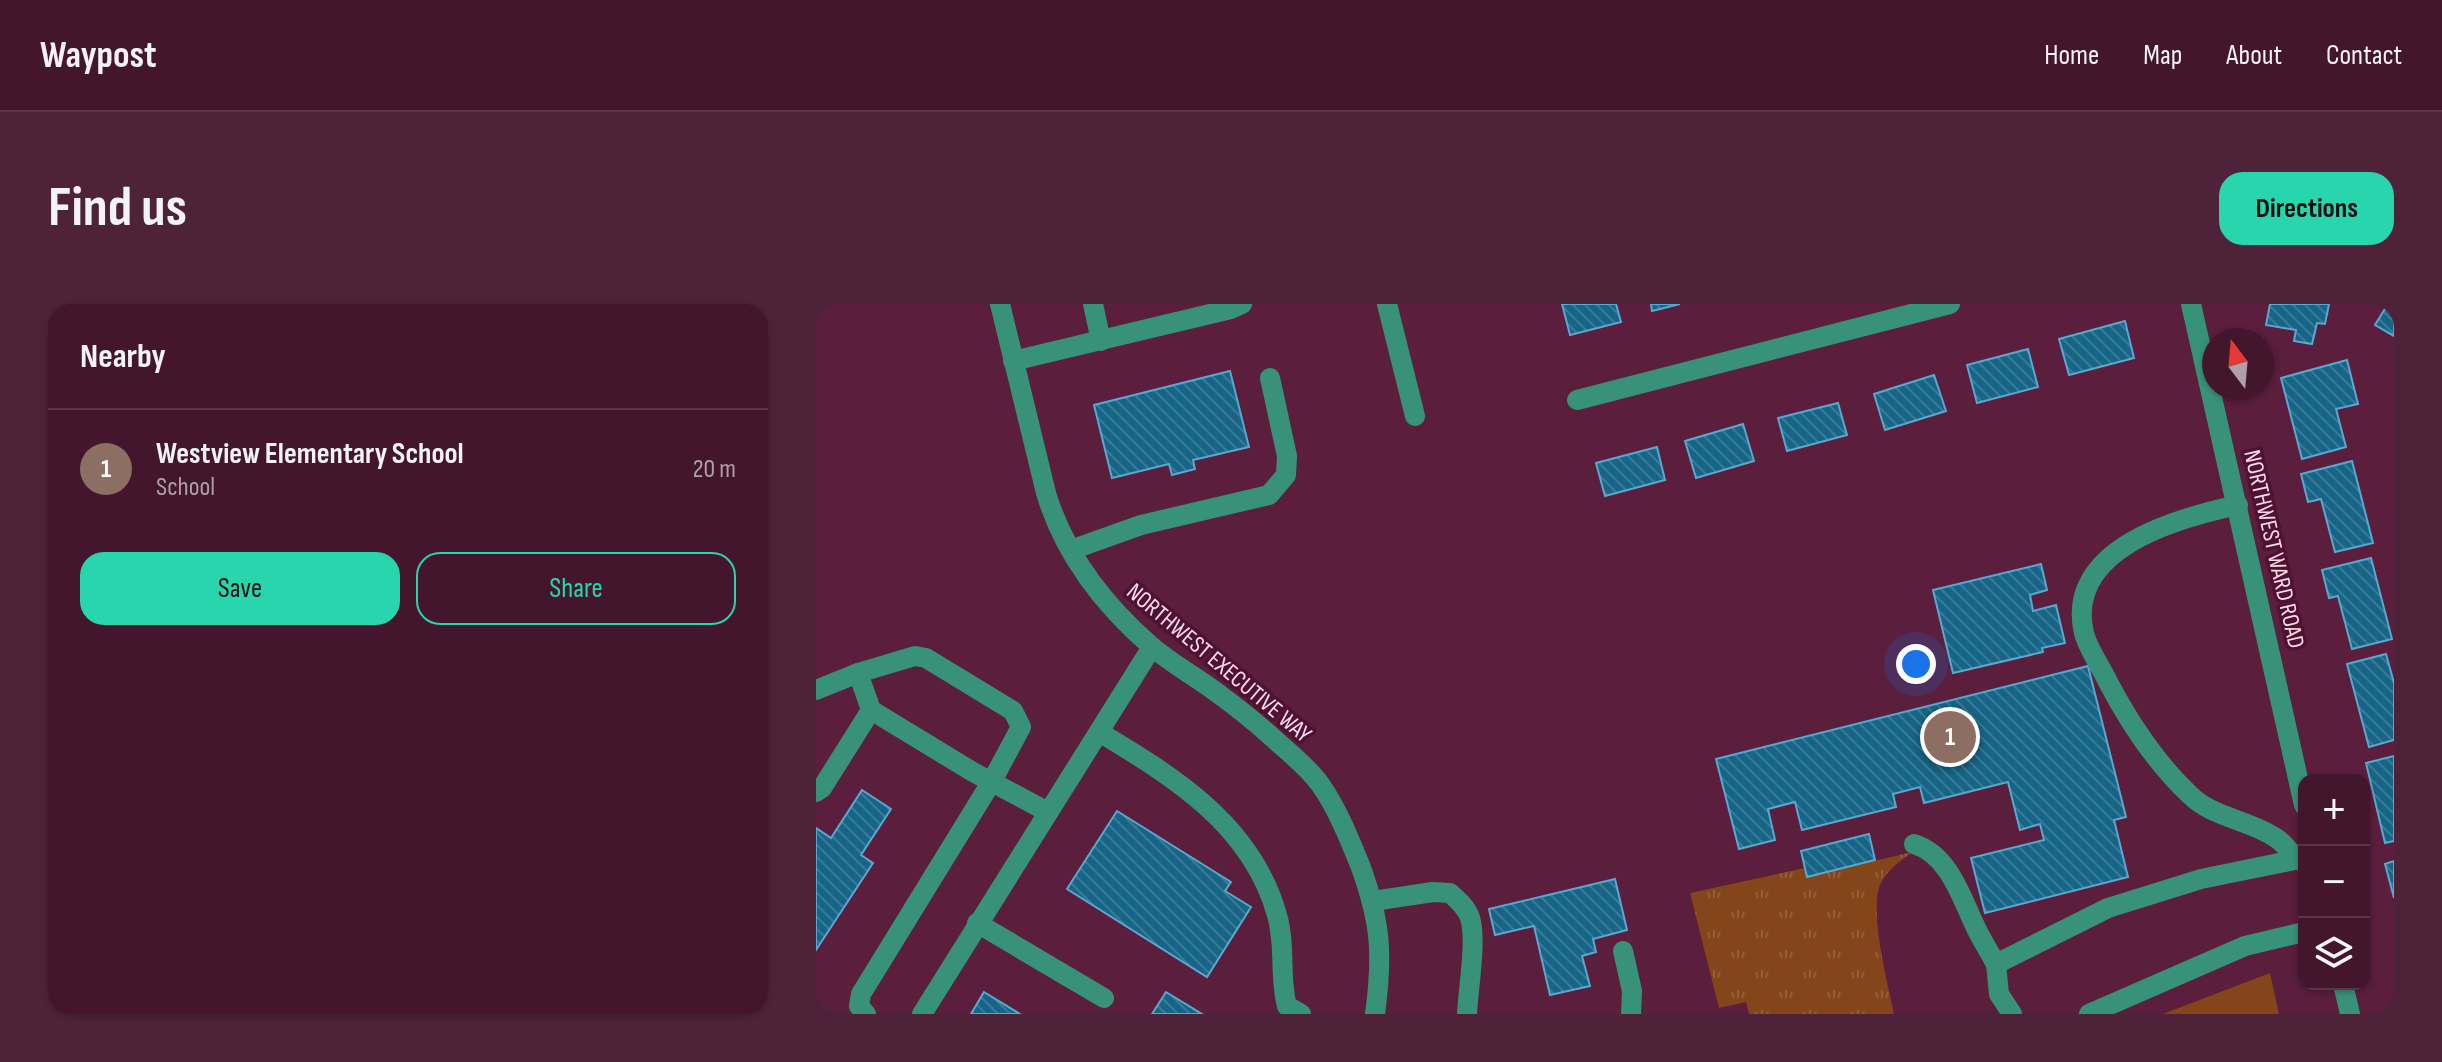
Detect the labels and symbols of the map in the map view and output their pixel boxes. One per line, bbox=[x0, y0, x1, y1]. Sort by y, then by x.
north arrow bbox=[2202, 328, 2274, 400]
street label: NORTHWEST WARD ROAD bbox=[2237, 447, 2311, 651]
street label: NORTHWEST EXECUTIVE WAY bbox=[1121, 577, 1317, 749]
your location bbox=[1896, 644, 1936, 684]
pin: 1 bbox=[1924, 707, 1976, 767]

